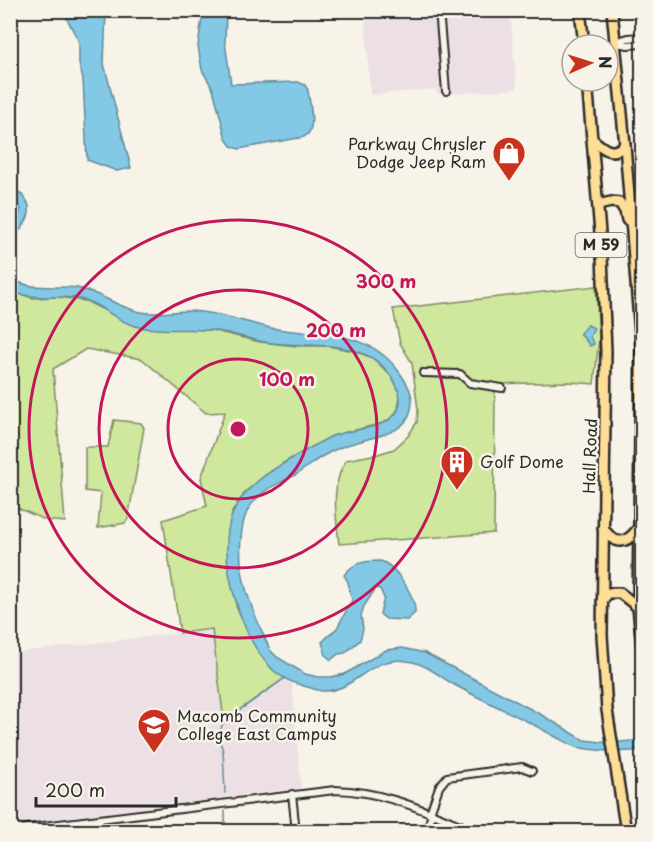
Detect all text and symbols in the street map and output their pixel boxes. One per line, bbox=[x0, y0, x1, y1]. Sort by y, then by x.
north arrow bbox=[560, 33, 620, 93]
text: N bbox=[594, 55, 618, 69]
place label: Parkway Chrysler Dodge Jeep Ram bbox=[348, 131, 487, 173]
shop icon: Parkway Chrysler Dodge Jeep Ram bbox=[491, 135, 527, 182]
road number: M 59 bbox=[576, 233, 626, 257]
text: 300 m bbox=[356, 267, 416, 294]
text: 200 m bbox=[306, 316, 366, 343]
text: 100 m bbox=[259, 365, 315, 392]
street label: Hall Road bbox=[576, 418, 602, 494]
centre of rings bbox=[228, 419, 248, 439]
building icon: Golf Dome bbox=[439, 444, 475, 491]
place label: Golf Dome bbox=[480, 449, 564, 473]
place label: Macomb Community College East Campus bbox=[177, 703, 337, 745]
school or university icon: Macomb Community College East Campus bbox=[136, 707, 172, 754]
scale bar bbox=[36, 770, 176, 808]
text: 200 m bbox=[45, 776, 105, 803]

